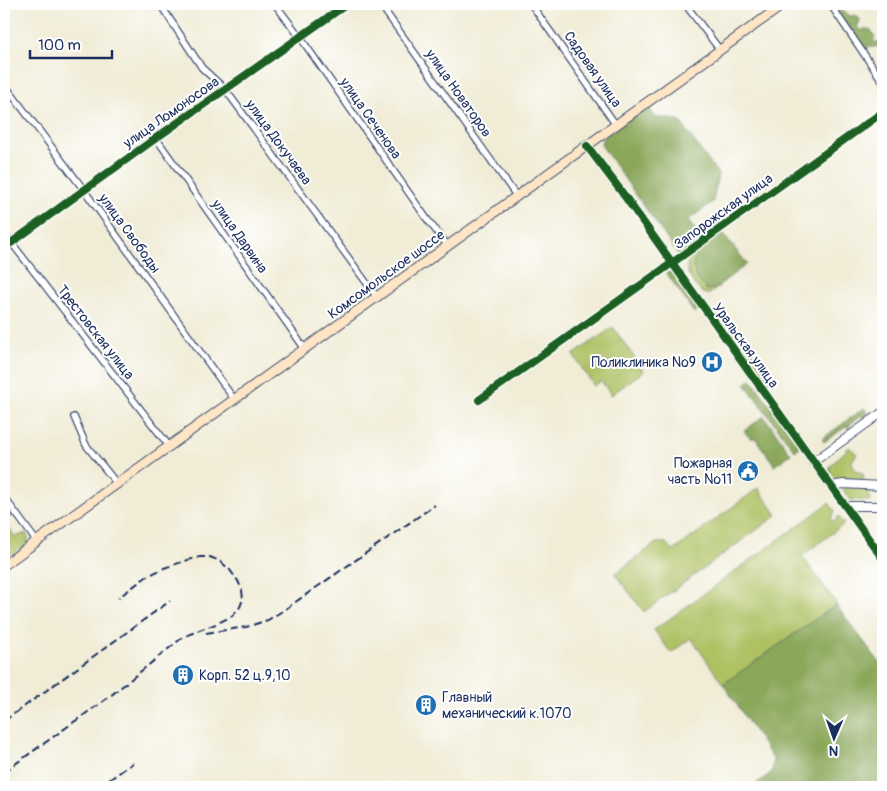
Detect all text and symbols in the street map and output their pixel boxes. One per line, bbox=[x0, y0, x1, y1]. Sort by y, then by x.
scale bar bbox=[30, 28, 112, 60]
street label: Садовая улица bbox=[560, 28, 625, 111]
text: 100 m bbox=[38, 36, 81, 55]
street label: улица Новаторов bbox=[421, 45, 495, 141]
street label: улица Ломоносова bbox=[119, 73, 222, 152]
street label: улица Сеченова bbox=[336, 74, 405, 162]
street label: улица Докучаева bbox=[241, 96, 315, 188]
street label: Запорожская улица bbox=[671, 170, 776, 253]
street label: улица Свободы bbox=[95, 190, 164, 276]
street label: улица Дарвина bbox=[207, 195, 271, 276]
street label: Комсомольское шоссе bbox=[325, 226, 448, 323]
street label: Трестовская улица bbox=[54, 282, 138, 383]
street label: Уральская улица bbox=[709, 300, 782, 391]
hospital icon: Поликлиника №9 bbox=[700, 350, 724, 374]
place label: Поликлиника №9 bbox=[591, 354, 696, 371]
place label: Пожарная часть №11 bbox=[667, 455, 732, 488]
public building icon: Пожарная часть №11 bbox=[736, 459, 760, 483]
building icon: Корп. 52 ц.9,10 bbox=[171, 663, 195, 687]
place label: Корп. 52 ц.9,10 bbox=[199, 667, 291, 684]
place label: Главный механический к.1070 bbox=[442, 689, 571, 722]
building icon: Главный механический к.1070 bbox=[414, 693, 438, 717]
north arrow bbox=[810, 714, 860, 764]
text: N bbox=[829, 742, 839, 759]

